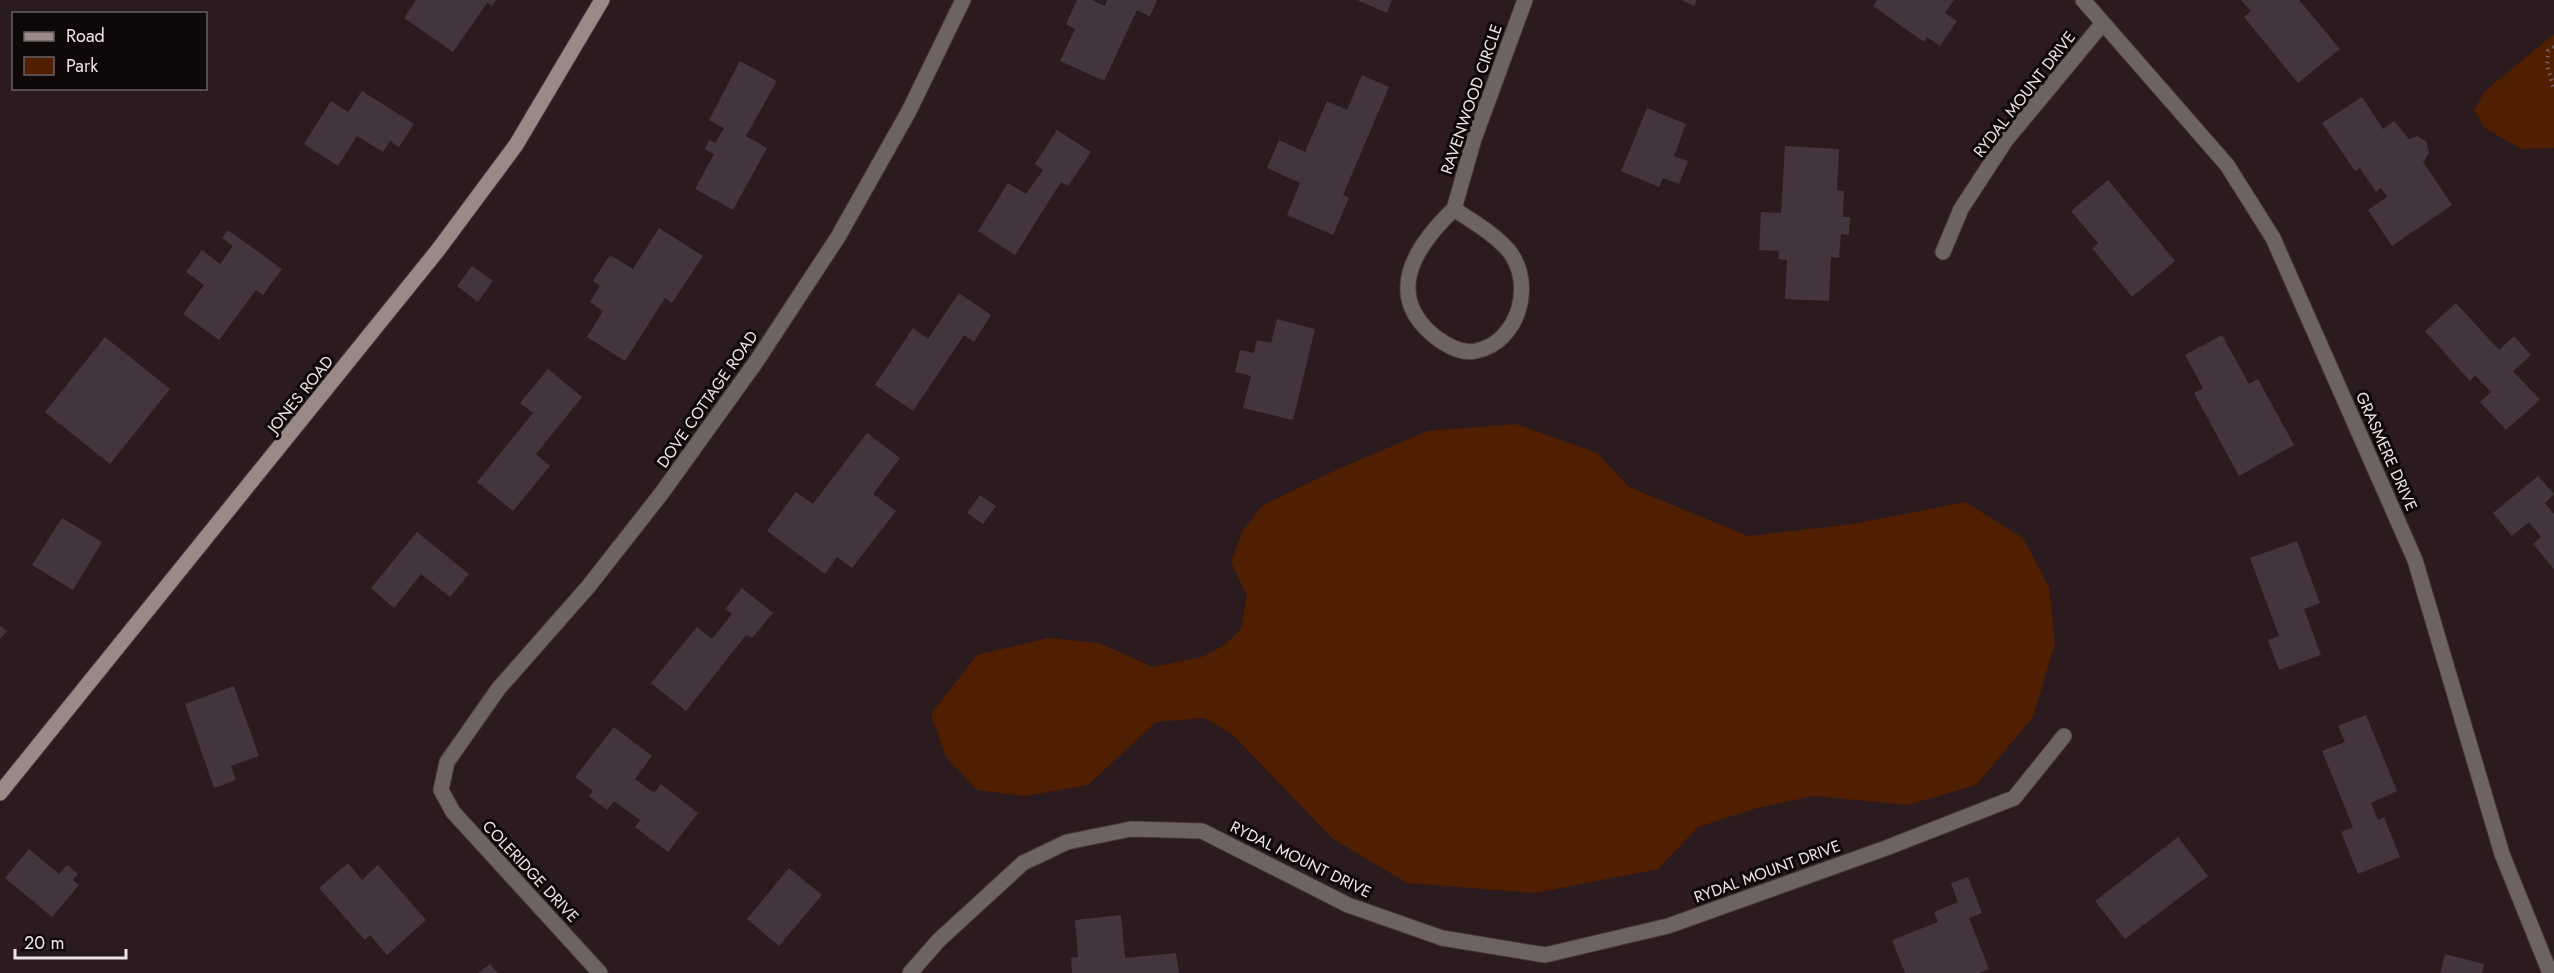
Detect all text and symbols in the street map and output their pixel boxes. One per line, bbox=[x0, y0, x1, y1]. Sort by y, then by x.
legend bbox=[12, 12, 207, 90]
street label: RAVENWOOD CIRCLE bbox=[1435, 21, 1508, 177]
text: Road bbox=[66, 23, 105, 49]
street label: RYDAL MOUNT DRIVE bbox=[1968, 26, 2081, 162]
text: Park bbox=[66, 53, 98, 79]
street label: DOVE COTTAGE ROAD bbox=[651, 326, 764, 473]
street label: JONES ROAD bbox=[261, 351, 339, 440]
street label: GRASMERE DRIVE bbox=[2350, 388, 2423, 514]
street label: COLERIDGE DRIVE bbox=[477, 815, 584, 928]
street label: RYDAL MOUNT DRIVE bbox=[1226, 815, 1375, 904]
street label: RYDAL MOUNT DRIVE bbox=[1691, 834, 1844, 909]
scale bar bbox=[15, 922, 126, 960]
text: 20 m bbox=[24, 930, 64, 956]

